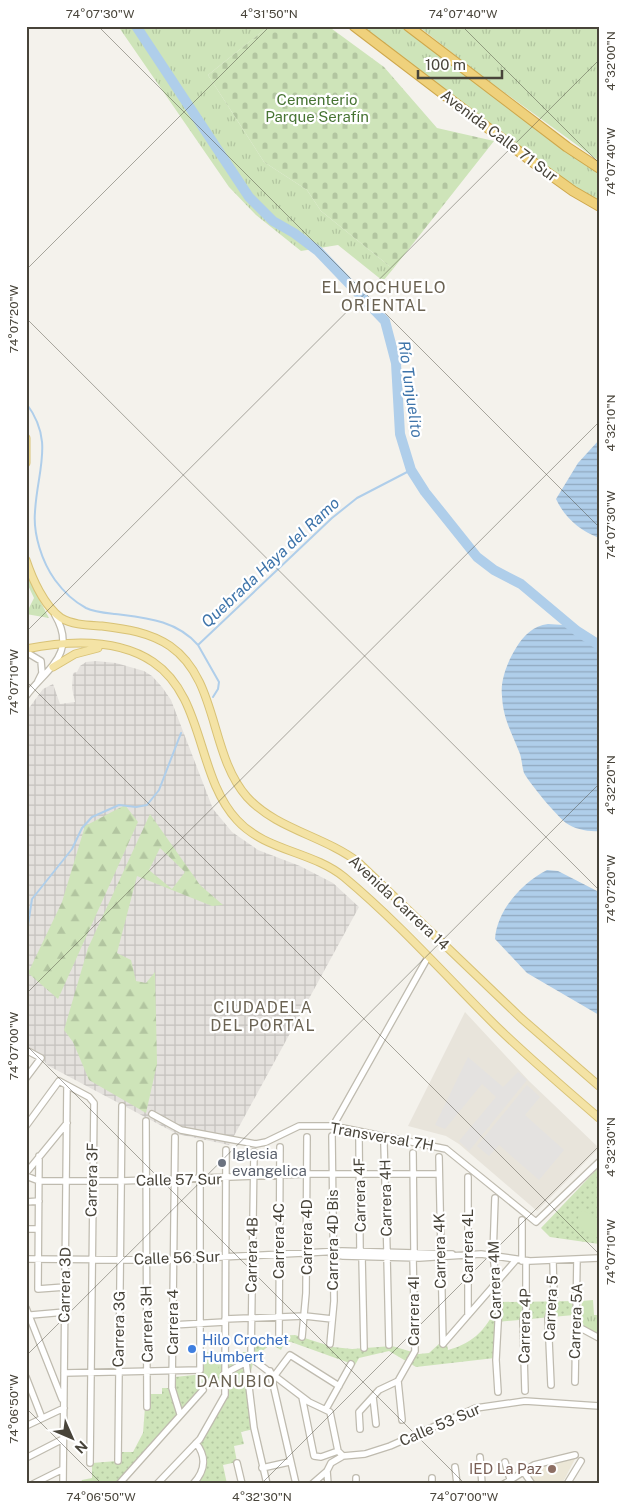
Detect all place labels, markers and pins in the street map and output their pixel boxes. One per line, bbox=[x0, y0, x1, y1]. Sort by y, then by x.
place label: Iglesia evangelica bbox=[232, 1145, 307, 1179]
marker: Iglesia evangelica bbox=[216, 1157, 228, 1169]
place label: Hilo Crochet Humbert bbox=[202, 1331, 289, 1365]
marker: Hilo Crochet Humbert bbox=[186, 1343, 198, 1355]
place label: IED La Paz bbox=[469, 1460, 542, 1477]
marker: IED La Paz bbox=[546, 1463, 558, 1475]

